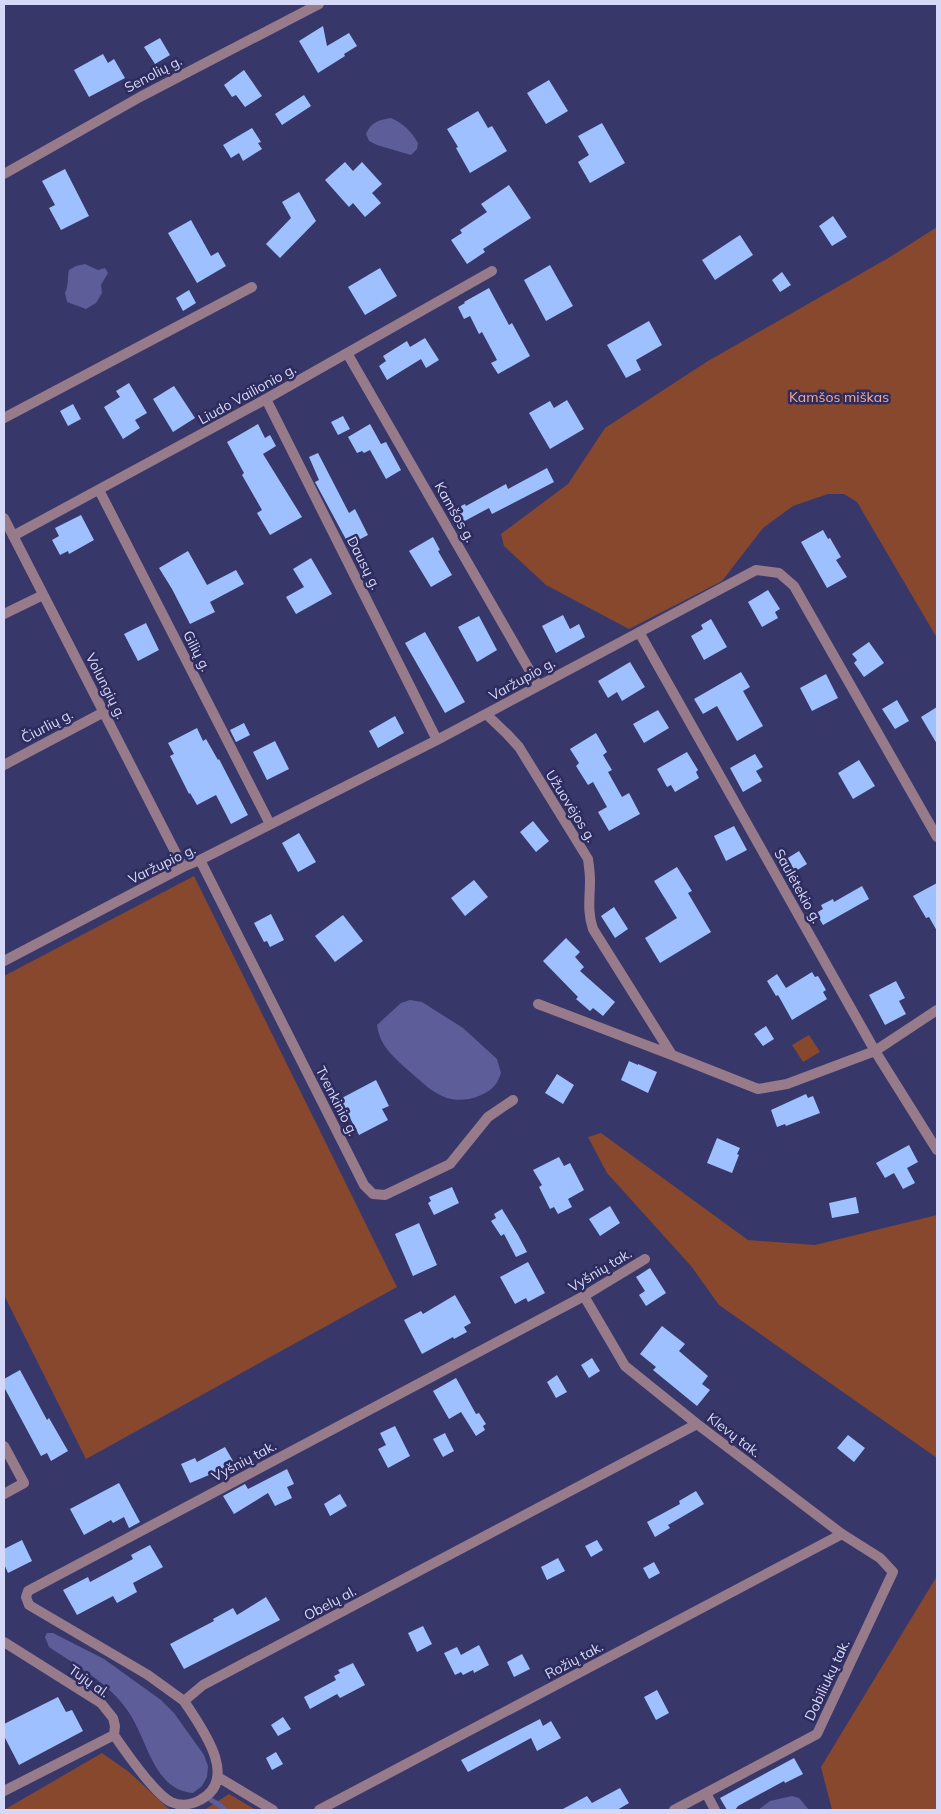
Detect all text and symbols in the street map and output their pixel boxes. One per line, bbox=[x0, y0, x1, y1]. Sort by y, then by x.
street label: Senolių g. bbox=[121, 51, 185, 97]
street label: Liudo Vailionio g. bbox=[195, 360, 299, 428]
park label: Kamšos miškas bbox=[789, 388, 889, 406]
street label: Kamšos g. bbox=[431, 479, 479, 545]
street label: Dausų g. bbox=[343, 533, 385, 593]
street label: Gilių g. bbox=[179, 627, 215, 675]
street label: Volungių g. bbox=[82, 650, 130, 722]
street label: Varžupio g. bbox=[486, 653, 558, 705]
street label: Čiurlių g. bbox=[18, 705, 76, 747]
street label: Užuovėjos g. bbox=[542, 766, 600, 846]
street label: Varžupio g. bbox=[125, 840, 199, 888]
street label: Saulėtekio g. bbox=[770, 846, 826, 926]
street label: Tvenkinio g. bbox=[312, 1063, 362, 1139]
street label: Vyšnių tak. bbox=[565, 1244, 635, 1296]
street label: Klevų tak. bbox=[704, 1409, 764, 1461]
street label: Vyšnių tak. bbox=[209, 1436, 279, 1486]
street label: Obelų al. bbox=[301, 1582, 359, 1624]
street label: Dobiliukų tak. bbox=[800, 1636, 854, 1724]
street label: Rožių tak. bbox=[542, 1637, 606, 1683]
street label: Tujų al. bbox=[65, 1661, 113, 1701]

